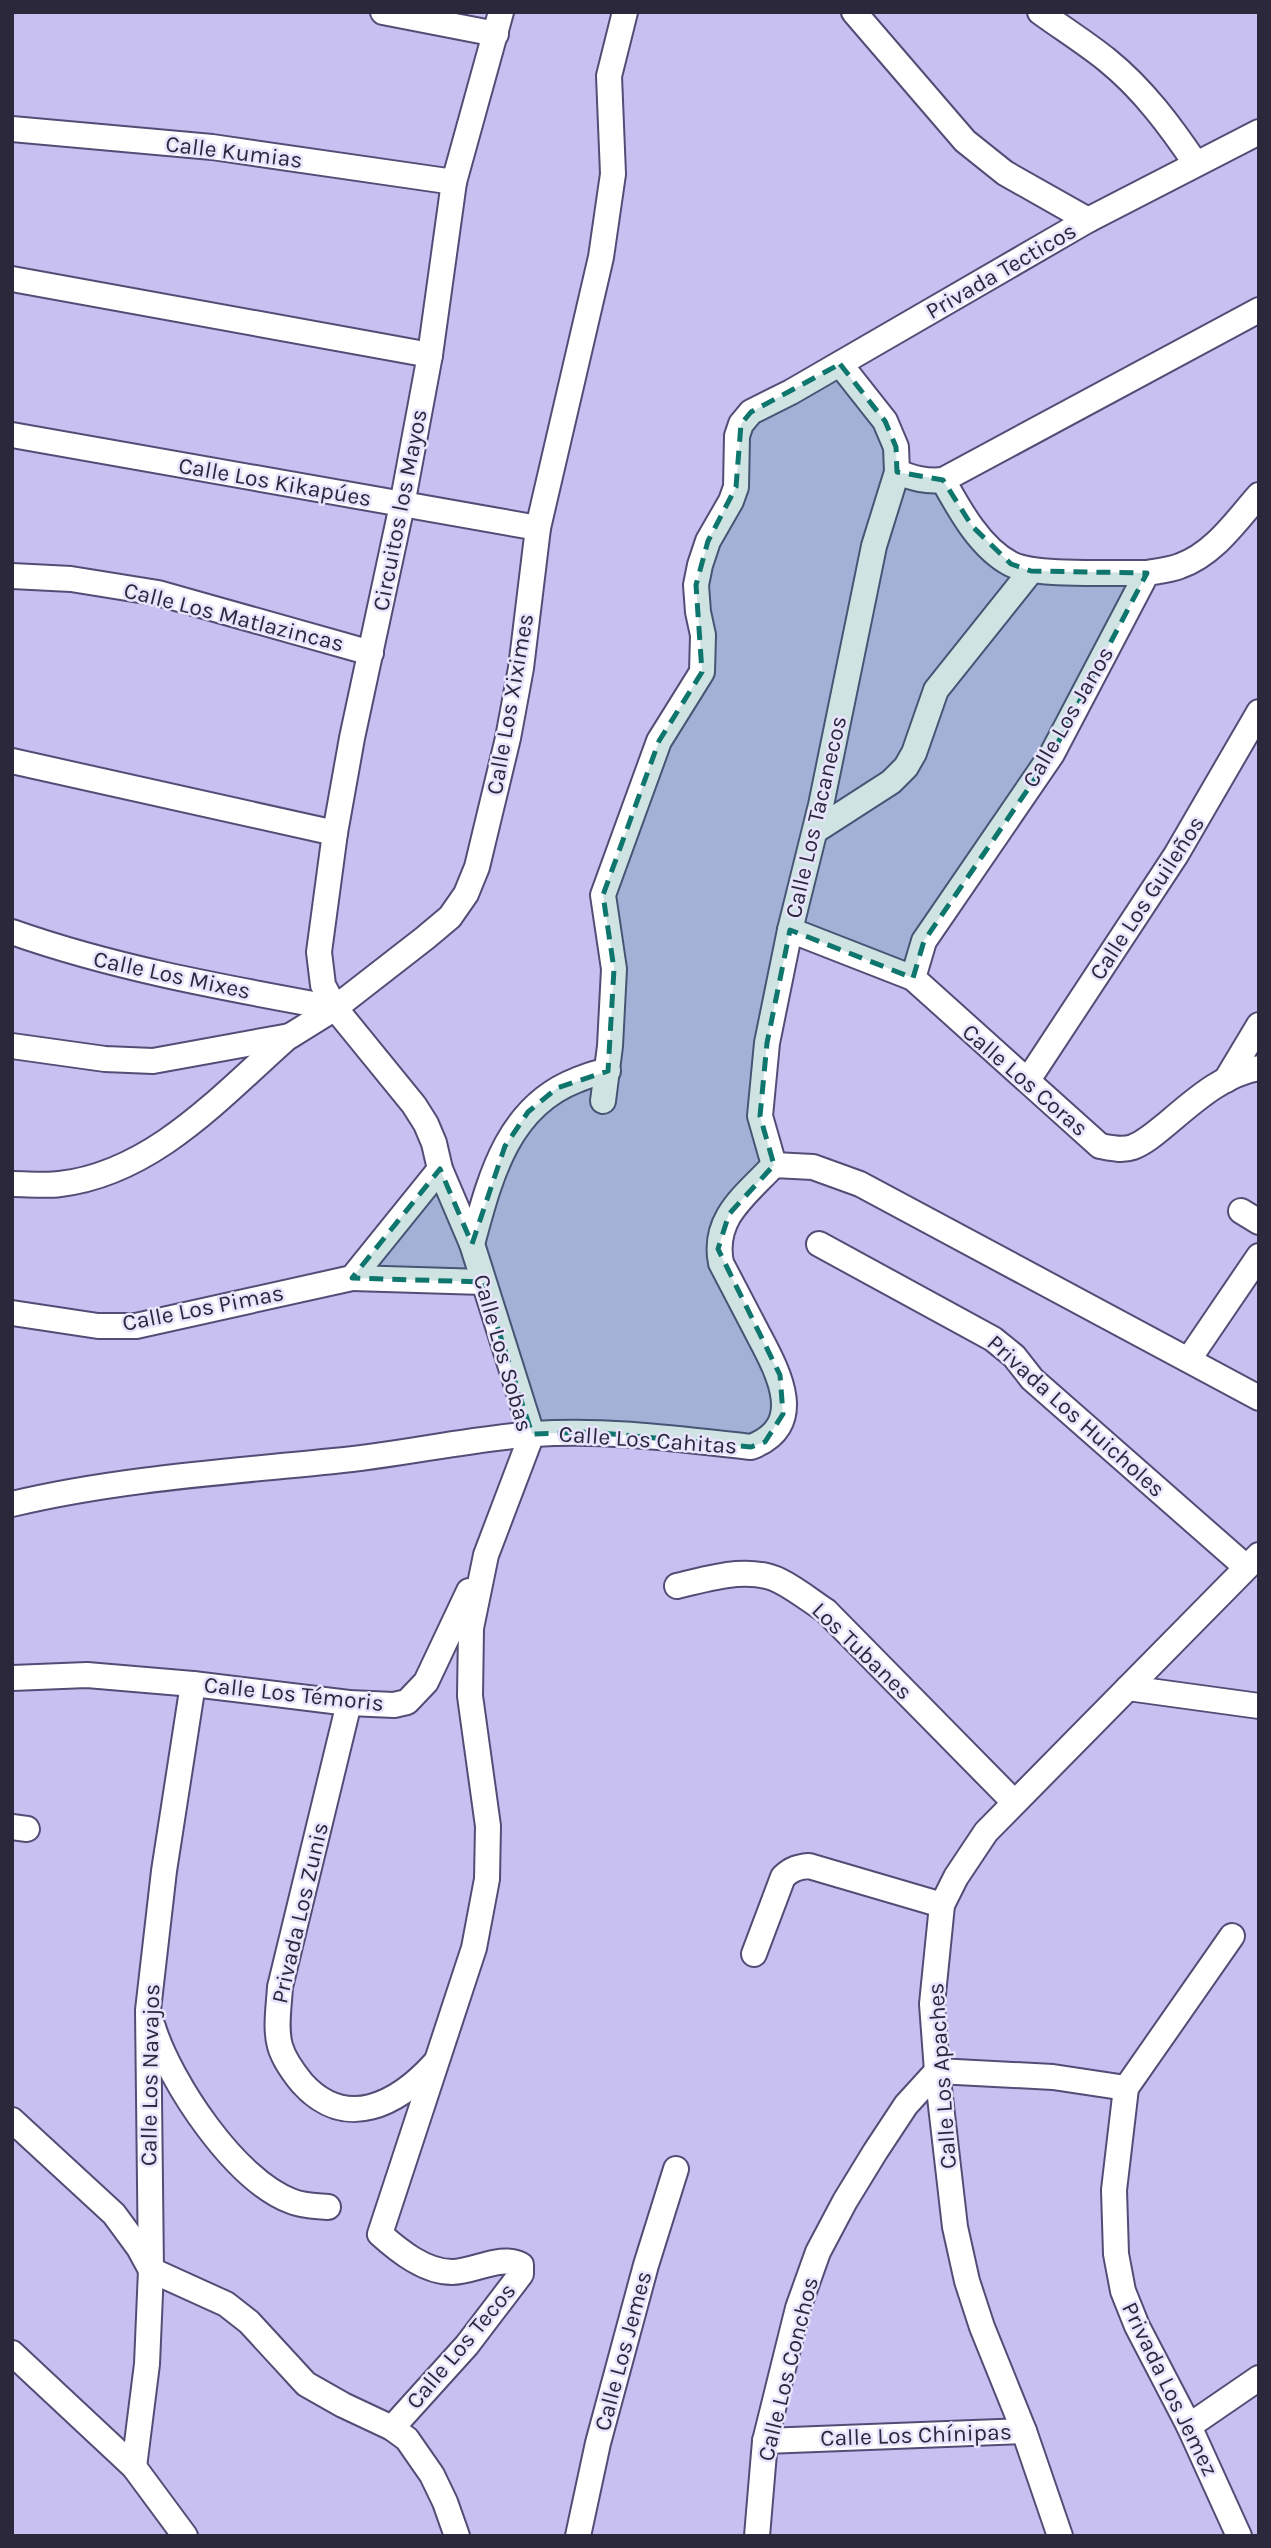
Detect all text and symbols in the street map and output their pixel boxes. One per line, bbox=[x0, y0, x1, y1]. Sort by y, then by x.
street label: Calle Kumias bbox=[164, 130, 304, 174]
street label: Privada Tecticos bbox=[921, 217, 1081, 325]
street label: Circuitos los Mayos bbox=[367, 407, 433, 613]
street label: Calle Los Kikapúes bbox=[176, 452, 374, 512]
street label: Calle Los Matlazincas bbox=[121, 577, 347, 657]
street label: Calle Los Xiximes bbox=[481, 611, 539, 797]
street label: Calle Los Janos bbox=[1017, 642, 1119, 792]
street label: Calle Los Tacanecos bbox=[780, 713, 852, 921]
street label: Calle Los Guileños bbox=[1084, 811, 1210, 985]
street label: Calle Los Mixes bbox=[91, 945, 253, 1005]
street label: Calle Los Coras bbox=[957, 1018, 1093, 1142]
street label: Calle Los Sobas bbox=[468, 1271, 538, 1435]
street label: Calle Los Pimas bbox=[120, 1279, 286, 1337]
street label: Privada Los Huicholes bbox=[982, 1329, 1170, 1503]
street label: Calle Los Cahitas bbox=[558, 1420, 738, 1460]
street label: Los Tubanes bbox=[806, 1597, 918, 1705]
street label: Calle Los Témoris bbox=[203, 1671, 385, 1717]
street label: Privada Los Zunis bbox=[266, 1820, 334, 2006]
street label: Calle Los Apaches bbox=[922, 1982, 962, 2170]
street label: Calle Los Navajos bbox=[135, 1984, 165, 2166]
street label: Calle Los Jemes bbox=[589, 2268, 657, 2434]
street label: Calle Los Conchos bbox=[752, 2274, 824, 2464]
street label: Calle Los Tecos bbox=[401, 2278, 521, 2414]
street label: Privada Los Jemez bbox=[1116, 2298, 1224, 2480]
street label: Calle Los Chínipas bbox=[820, 2418, 1012, 2452]

